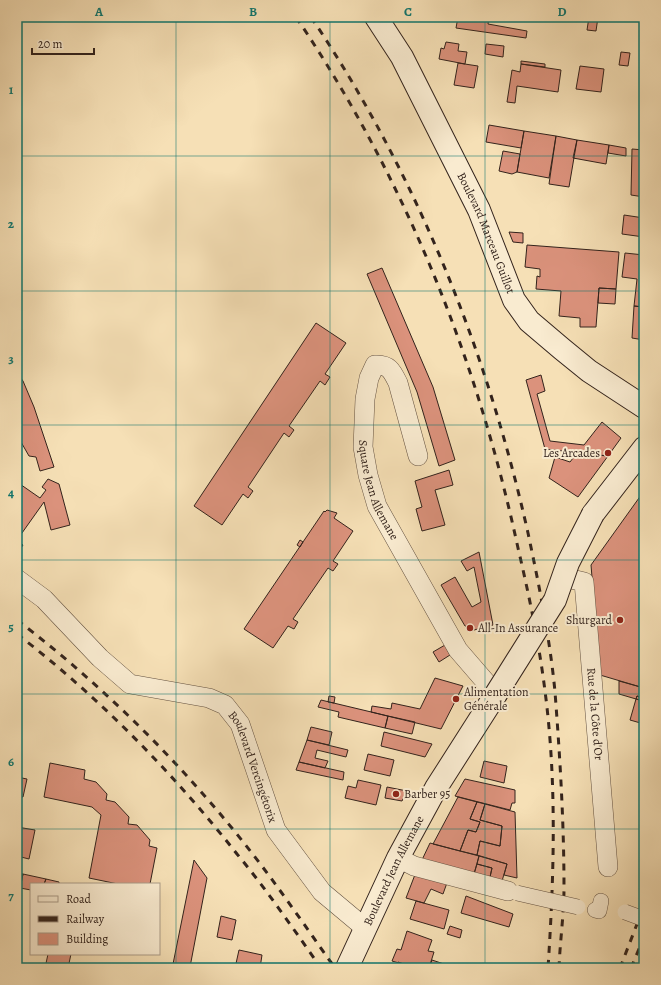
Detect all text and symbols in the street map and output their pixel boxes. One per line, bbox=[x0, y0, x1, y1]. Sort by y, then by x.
text: A bbox=[94, 3, 104, 20]
text: B bbox=[249, 3, 257, 20]
text: C bbox=[404, 3, 412, 20]
text: D bbox=[557, 3, 567, 20]
scale bar bbox=[32, 30, 94, 56]
text: 20 m bbox=[38, 36, 62, 52]
text: 1 bbox=[9, 81, 14, 98]
street label: Boulevard Marceau Guillot bbox=[453, 170, 519, 296]
text: 2 bbox=[8, 215, 15, 232]
text: 3 bbox=[8, 350, 14, 367]
street label: Square Jean Allemane bbox=[355, 440, 403, 543]
place label: Les Arcades bbox=[543, 445, 600, 461]
marker: Les Arcades bbox=[603, 448, 613, 458]
text: 4 bbox=[8, 484, 14, 501]
place label: Shurgard bbox=[566, 612, 613, 628]
marker: Shurgard bbox=[615, 615, 625, 625]
text: 5 bbox=[8, 618, 14, 635]
place label: All-In Assurance bbox=[477, 620, 558, 636]
marker: All-In Assurance bbox=[465, 623, 475, 633]
street label: Rue de la Côte d'Or bbox=[583, 667, 607, 761]
place label: Alimentation Générale bbox=[463, 684, 529, 714]
marker: Alimentation Générale bbox=[451, 694, 461, 704]
street label: Boulevard Vercingétorix bbox=[225, 707, 281, 825]
text: 6 bbox=[8, 753, 14, 770]
place label: Barber 95 bbox=[404, 786, 450, 802]
marker: Barber 95 bbox=[391, 789, 401, 799]
street label: Boulevard Jean Allemane bbox=[360, 813, 428, 928]
legend bbox=[30, 883, 160, 955]
text: 7 bbox=[8, 887, 14, 904]
text: Road bbox=[66, 891, 92, 907]
text: Railway bbox=[66, 911, 105, 927]
text: Building bbox=[66, 931, 108, 947]

